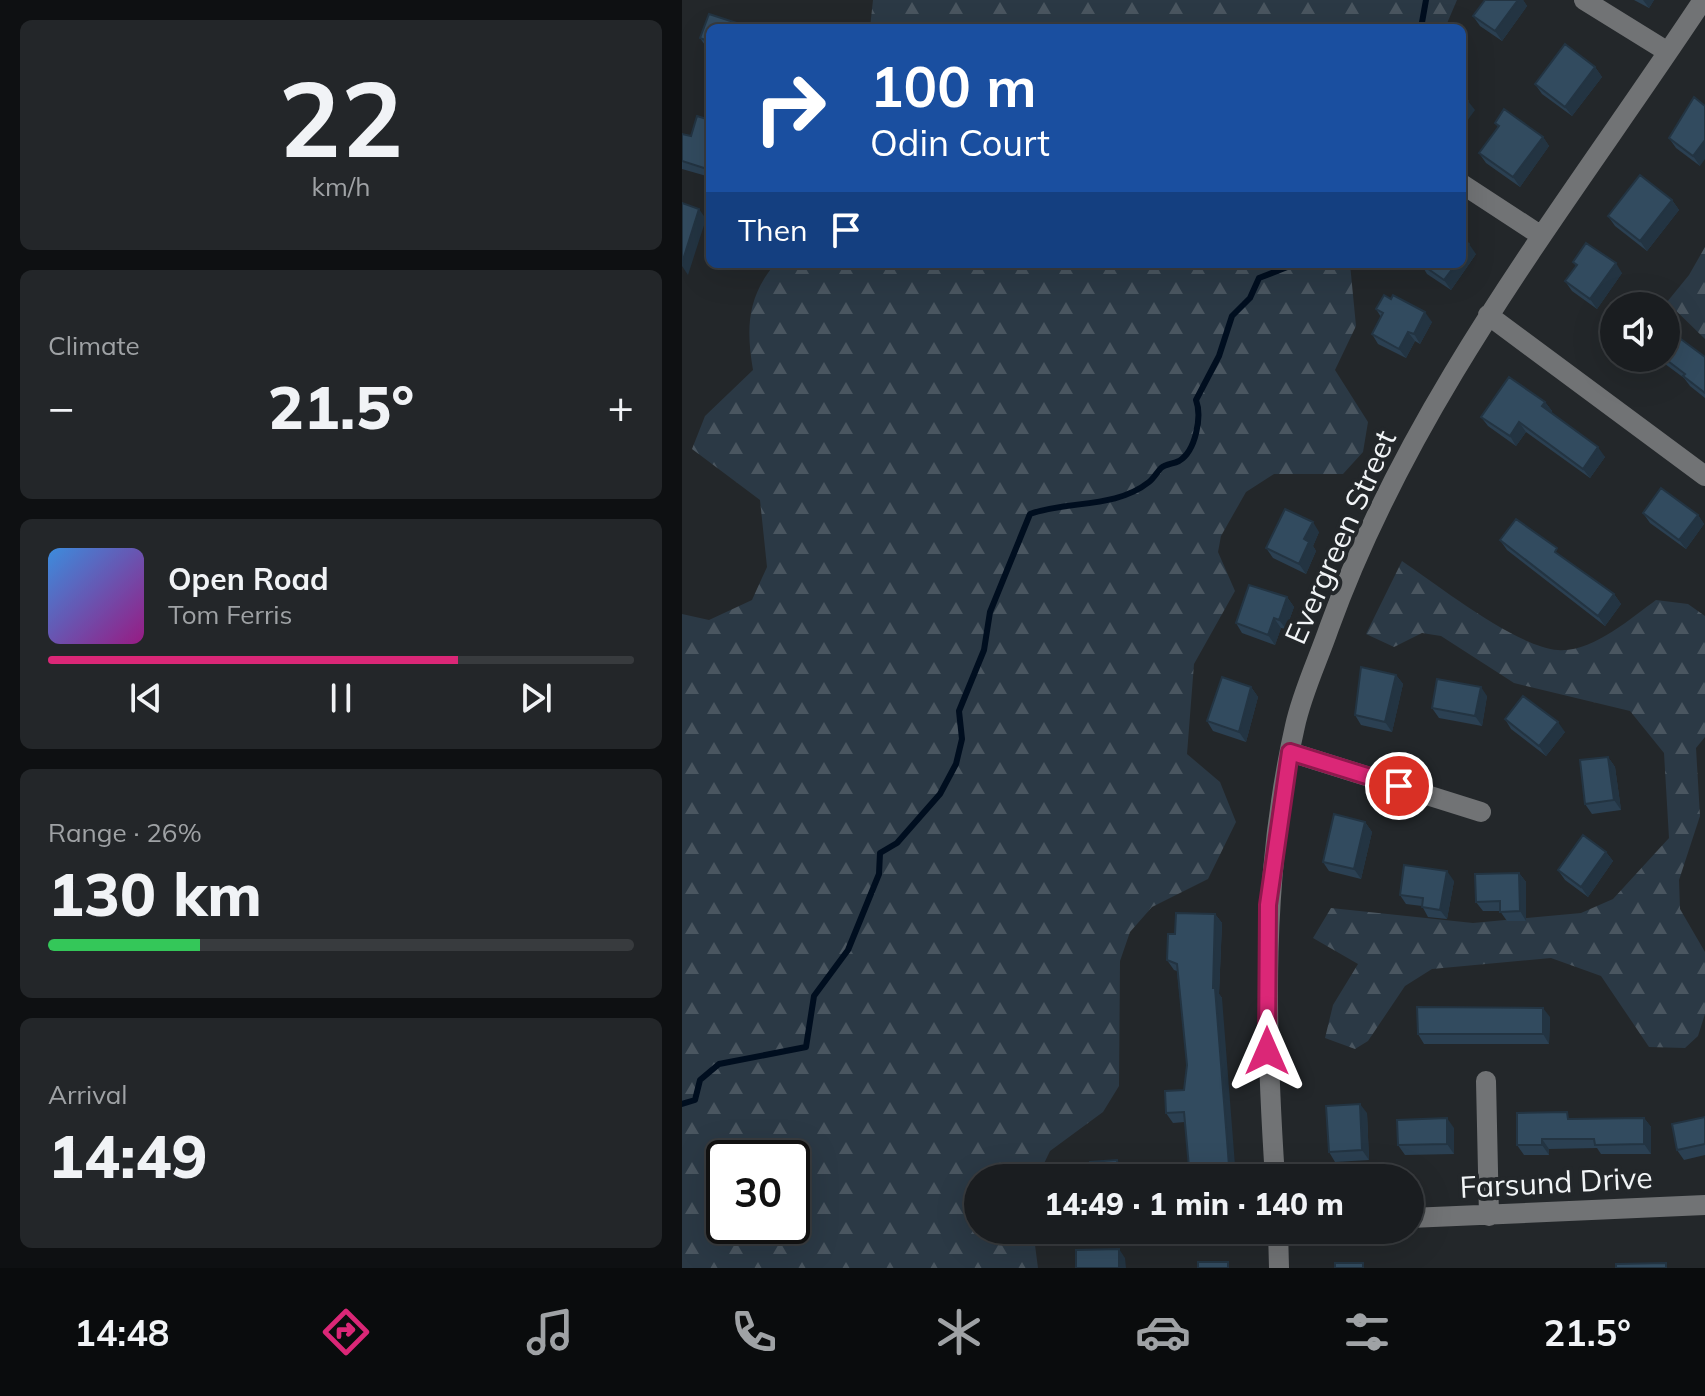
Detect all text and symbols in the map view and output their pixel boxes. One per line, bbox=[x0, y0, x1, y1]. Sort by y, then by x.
text: 100 m bbox=[870, 51, 1037, 121]
text: 22 bbox=[279, 52, 403, 183]
icon: right bbox=[738, 56, 842, 160]
text: Odin Court bbox=[870, 120, 1050, 165]
text: km/h bbox=[312, 170, 370, 203]
icon: arrive bbox=[824, 208, 868, 252]
text: Then bbox=[738, 211, 808, 249]
map controls bbox=[1600, 292, 1680, 372]
button: sound bbox=[1600, 292, 1680, 372]
text: Climate bbox=[48, 329, 140, 362]
text: 21.5° bbox=[268, 369, 414, 444]
text: − bbox=[48, 379, 74, 434]
text: + bbox=[608, 379, 634, 434]
street label: Evergreen Street bbox=[1276, 424, 1404, 650]
text: Open Road bbox=[168, 560, 329, 598]
text: Tom Ferris bbox=[168, 598, 292, 631]
icon: previous bbox=[124, 676, 168, 720]
icon: pause bbox=[319, 676, 363, 720]
icon: next bbox=[514, 676, 558, 720]
pin bbox=[1365, 752, 1433, 820]
icon: arrive bbox=[1377, 764, 1421, 808]
text: Range · 26% bbox=[48, 816, 202, 849]
text: 130 km bbox=[48, 856, 262, 931]
position arrow bbox=[1225, 1009, 1309, 1093]
text: Arrival bbox=[48, 1078, 128, 1111]
text: 14:49 bbox=[48, 1118, 208, 1193]
speed limit sign: 30 bbox=[706, 1140, 810, 1244]
street label: Farsund Drive bbox=[1459, 1158, 1653, 1206]
text: 14:49 · 1 min · 140 m bbox=[1044, 1185, 1344, 1223]
icon: directions bbox=[318, 1304, 374, 1360]
icon: music bbox=[522, 1304, 578, 1360]
icon: phone bbox=[726, 1304, 782, 1360]
icon: climate bbox=[931, 1304, 987, 1360]
icon: car bbox=[1135, 1304, 1191, 1360]
icon: filters bbox=[1339, 1304, 1395, 1360]
text: 14:48 bbox=[74, 1310, 169, 1355]
text: 21.5° bbox=[1543, 1310, 1631, 1355]

